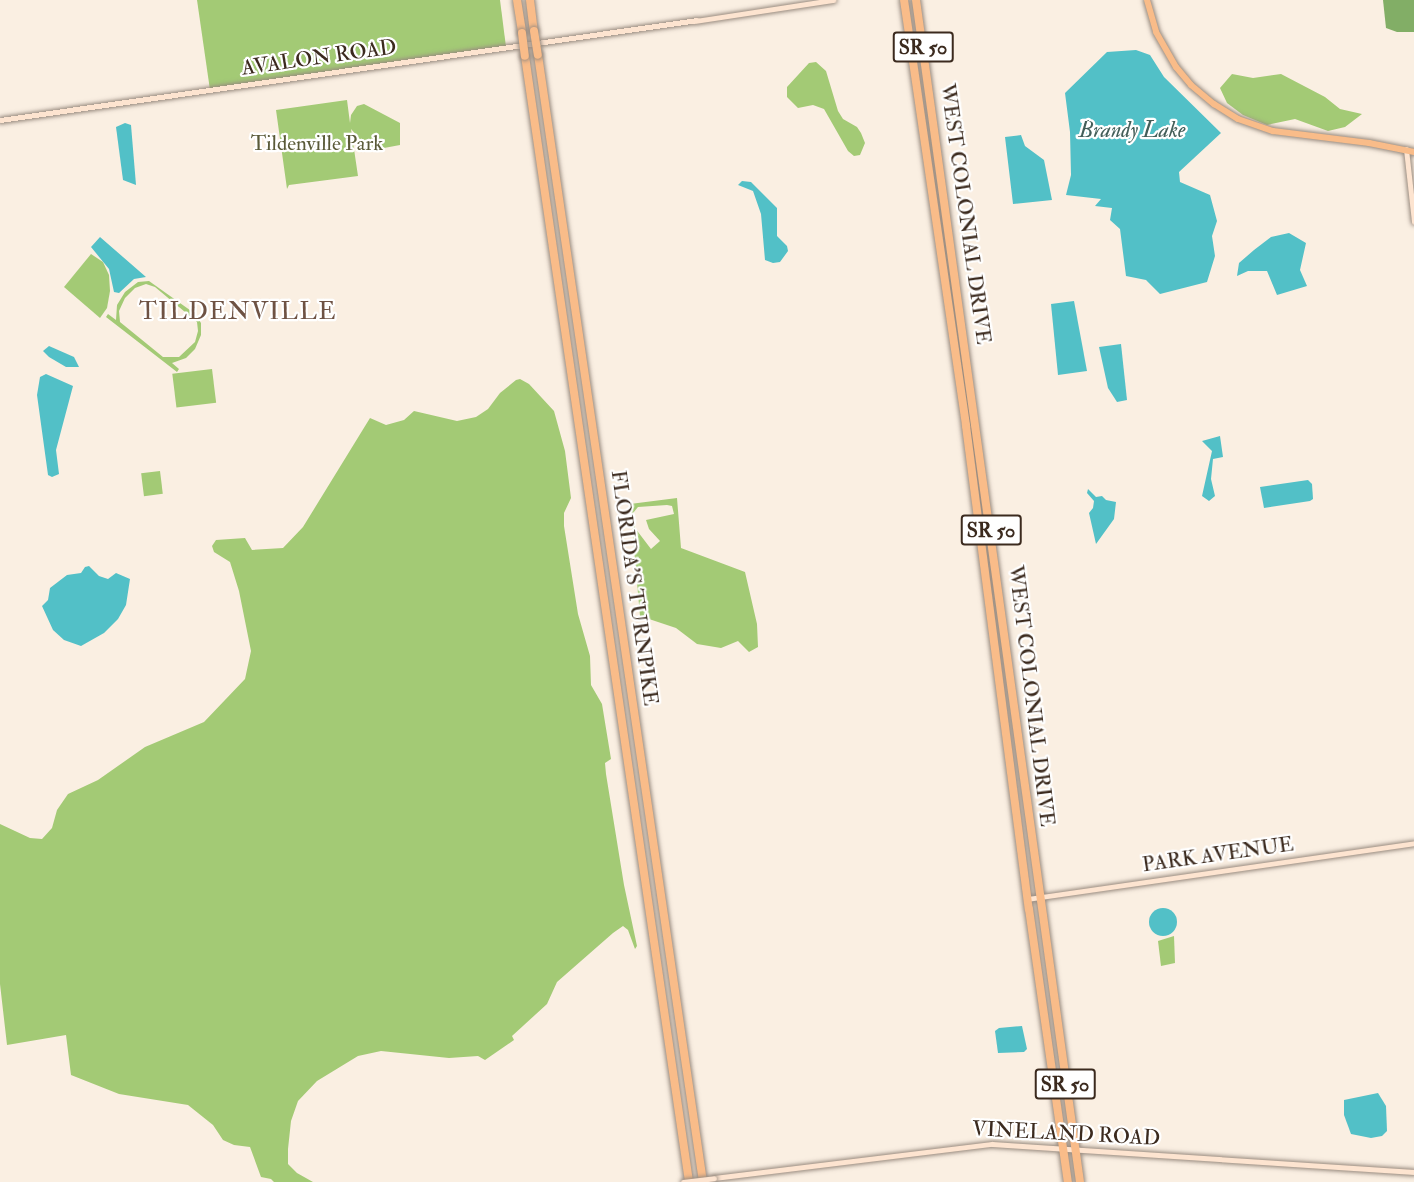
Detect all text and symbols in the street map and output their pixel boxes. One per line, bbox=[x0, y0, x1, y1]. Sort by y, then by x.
road number: SR 50 bbox=[892, 30, 954, 64]
street label: AVALON ROAD bbox=[240, 35, 398, 81]
street label: WEST COLONIAL DRIVE bbox=[934, 82, 996, 346]
water label: Brandy Lake bbox=[1079, 118, 1185, 144]
park label: Tildenville Park bbox=[251, 131, 383, 157]
district label: TILDENVILLE bbox=[139, 298, 337, 326]
street label: FLORIDA'S TURNPIKE bbox=[605, 469, 663, 707]
road number: SR 50 bbox=[960, 513, 1022, 547]
street label: WEST COLONIAL DRIVE bbox=[1002, 564, 1060, 828]
street label: PARK AVENUE bbox=[1141, 832, 1295, 878]
road number: SR 50 bbox=[1034, 1067, 1096, 1101]
street label: VINELAND ROAD bbox=[971, 1116, 1161, 1152]

